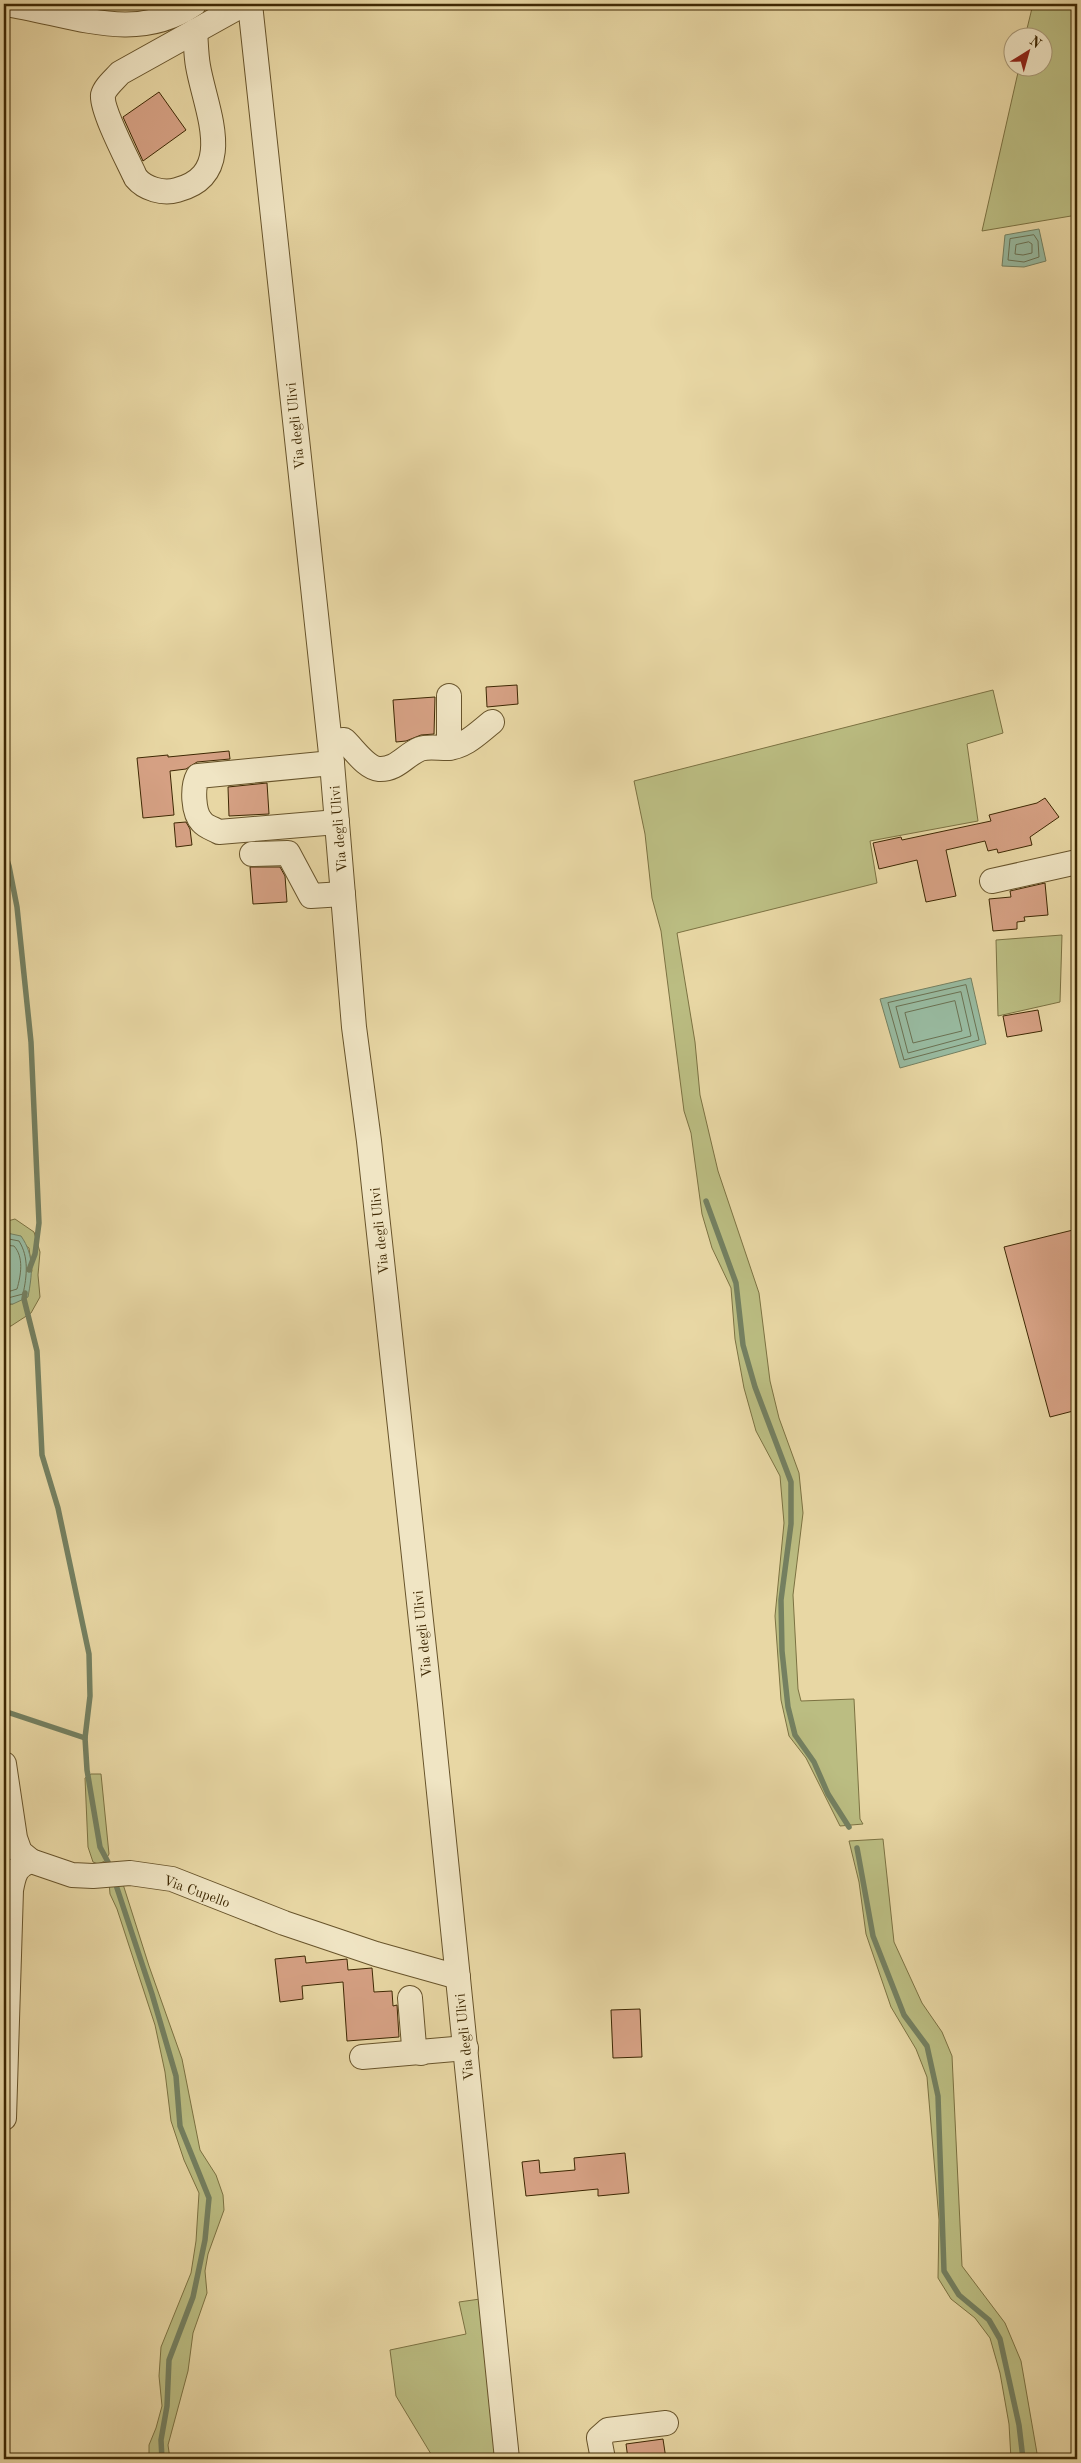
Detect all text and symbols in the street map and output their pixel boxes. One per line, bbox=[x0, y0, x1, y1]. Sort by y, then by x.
north arrow bbox=[1004, 28, 1054, 78]
text: N bbox=[1027, 34, 1044, 51]
street label: Via degli Ulivi bbox=[284, 382, 308, 470]
street label: Via degli Ulivi bbox=[328, 785, 350, 873]
street label: Via degli Ulivi bbox=[368, 1187, 392, 1275]
street label: Via degli Ulivi bbox=[411, 1590, 435, 1678]
street label: Via Cupello bbox=[161, 1873, 232, 1910]
street label: Via degli Ulivi bbox=[453, 1993, 477, 2081]

